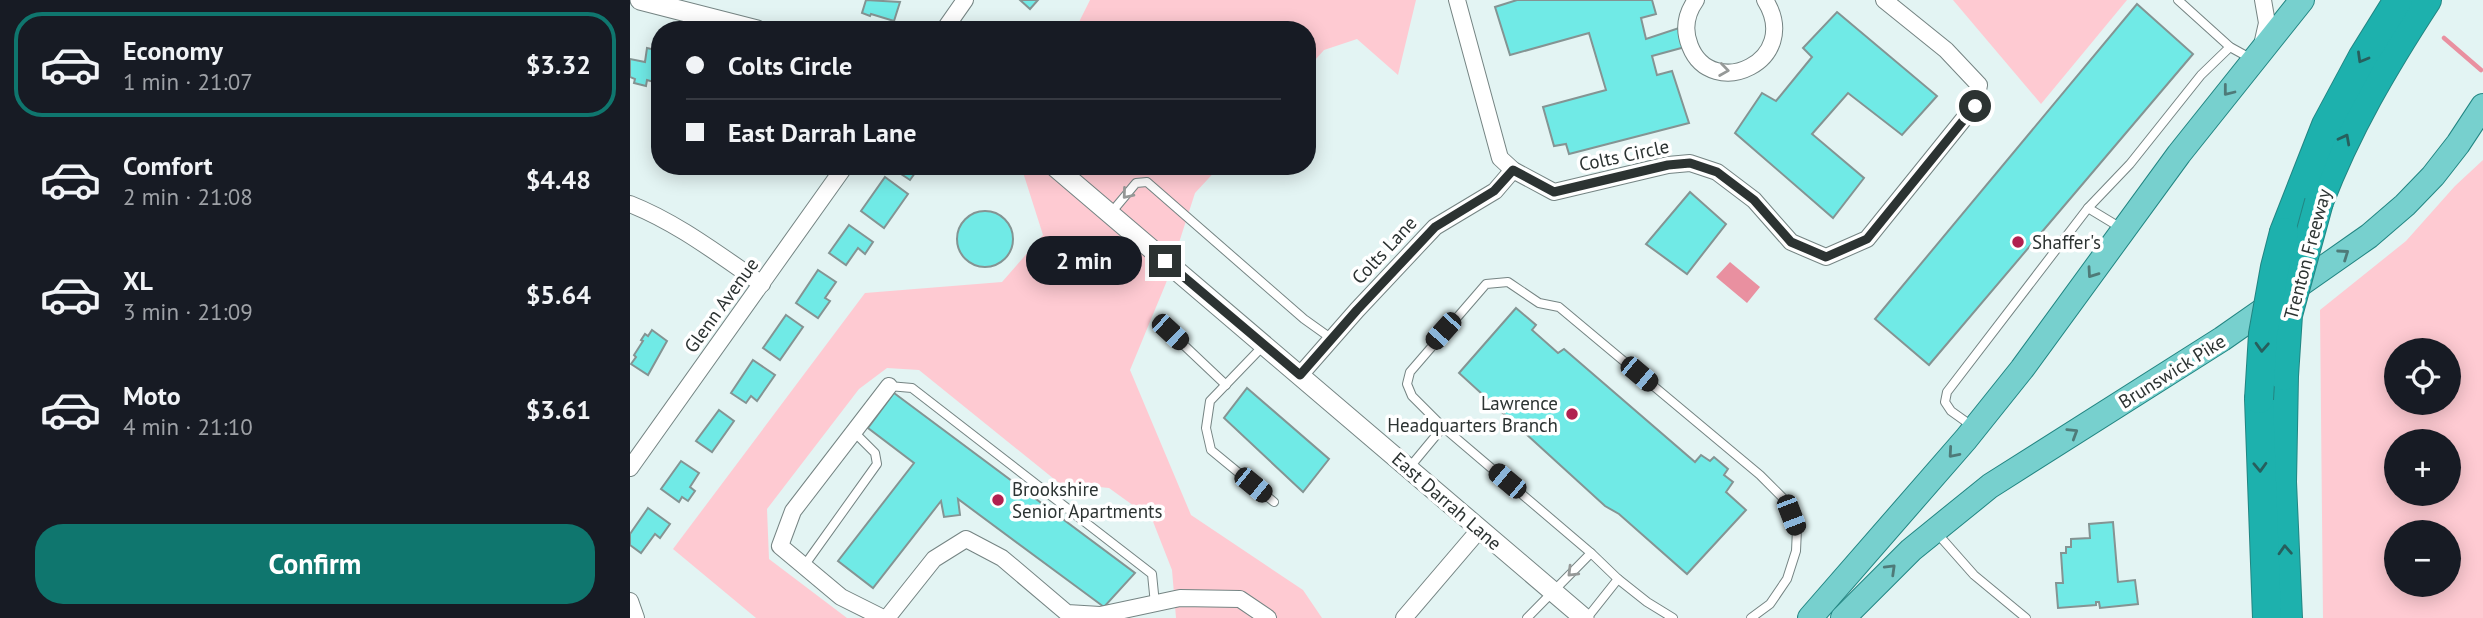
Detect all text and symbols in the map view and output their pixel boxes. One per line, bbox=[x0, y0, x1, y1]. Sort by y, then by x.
icon: car bbox=[39, 33, 102, 96]
text: Economy bbox=[123, 34, 223, 67]
text: $3.32 bbox=[526, 48, 591, 81]
text: Colts Circle bbox=[728, 49, 852, 82]
one-way arrow bbox=[2357, 51, 2370, 64]
one-way arrow bbox=[1718, 62, 1730, 77]
text: 1 min · 21:07 bbox=[123, 67, 253, 96]
one-way arrow bbox=[2224, 83, 2237, 96]
route start bbox=[1959, 90, 1991, 122]
text: East Darrah Lane bbox=[728, 116, 916, 149]
street label: Colts Circle bbox=[1577, 134, 1671, 176]
one-way arrow bbox=[2336, 134, 2350, 146]
icon: car bbox=[39, 148, 102, 211]
text: Comfort bbox=[123, 149, 213, 182]
text: $4.48 bbox=[526, 163, 591, 196]
text: 2 min · 21:08 bbox=[123, 182, 253, 211]
street label: Trenton Freeway bbox=[2278, 186, 2336, 322]
one-way arrow bbox=[1122, 187, 1135, 199]
street label: Colts Lane bbox=[1346, 211, 1422, 289]
place label: Shaffer's bbox=[2032, 230, 2101, 254]
marker: Shaffer's bbox=[2010, 234, 2026, 250]
callout: 2 min bbox=[1025, 236, 1140, 286]
route end bbox=[1149, 245, 1181, 277]
text: 2 min bbox=[1056, 246, 1112, 275]
one-way arrow bbox=[2336, 250, 2349, 262]
street label: Glenn Avenue bbox=[679, 253, 763, 357]
icon: car bbox=[39, 263, 102, 326]
text: XL bbox=[123, 264, 153, 297]
one-way arrow bbox=[2088, 265, 2100, 278]
text: $5.64 bbox=[526, 278, 591, 311]
text: 3 min · 21:09 bbox=[123, 297, 253, 326]
car bbox=[1422, 308, 1465, 354]
car bbox=[1148, 310, 1193, 354]
street label: Brunswick Pike bbox=[2114, 329, 2230, 413]
map controls bbox=[2384, 338, 2461, 597]
button: locate bbox=[2384, 338, 2461, 415]
one-way arrow bbox=[2254, 342, 2269, 353]
car bbox=[1617, 352, 1662, 396]
icon: car bbox=[39, 378, 102, 441]
text: Moto bbox=[123, 379, 181, 412]
place label: Lawrence Headquarters Branch bbox=[1387, 391, 1558, 437]
text: $3.61 bbox=[526, 393, 591, 426]
marker: Lawrence Headquarters Branch bbox=[1564, 406, 1580, 422]
text: 4 min · 21:10 bbox=[123, 412, 253, 441]
one-way arrow bbox=[2065, 429, 2078, 442]
button: + bbox=[2384, 429, 2461, 506]
one-way arrow bbox=[1949, 445, 1961, 458]
street label: East Darrah Lane bbox=[1387, 447, 1507, 555]
car bbox=[1485, 459, 1530, 503]
one-way arrow bbox=[2253, 462, 2268, 473]
car bbox=[1231, 464, 1276, 506]
place label: Brookshire Senior Apartments bbox=[1012, 477, 1163, 523]
marker: Brookshire Senior Apartments bbox=[990, 492, 1006, 508]
car bbox=[1774, 492, 1809, 538]
button: − bbox=[2384, 520, 2461, 597]
button: Confirm bbox=[35, 524, 595, 604]
one-way arrow bbox=[2278, 544, 2293, 555]
one-way arrow bbox=[1567, 564, 1580, 577]
one-way arrow bbox=[1883, 564, 1896, 577]

